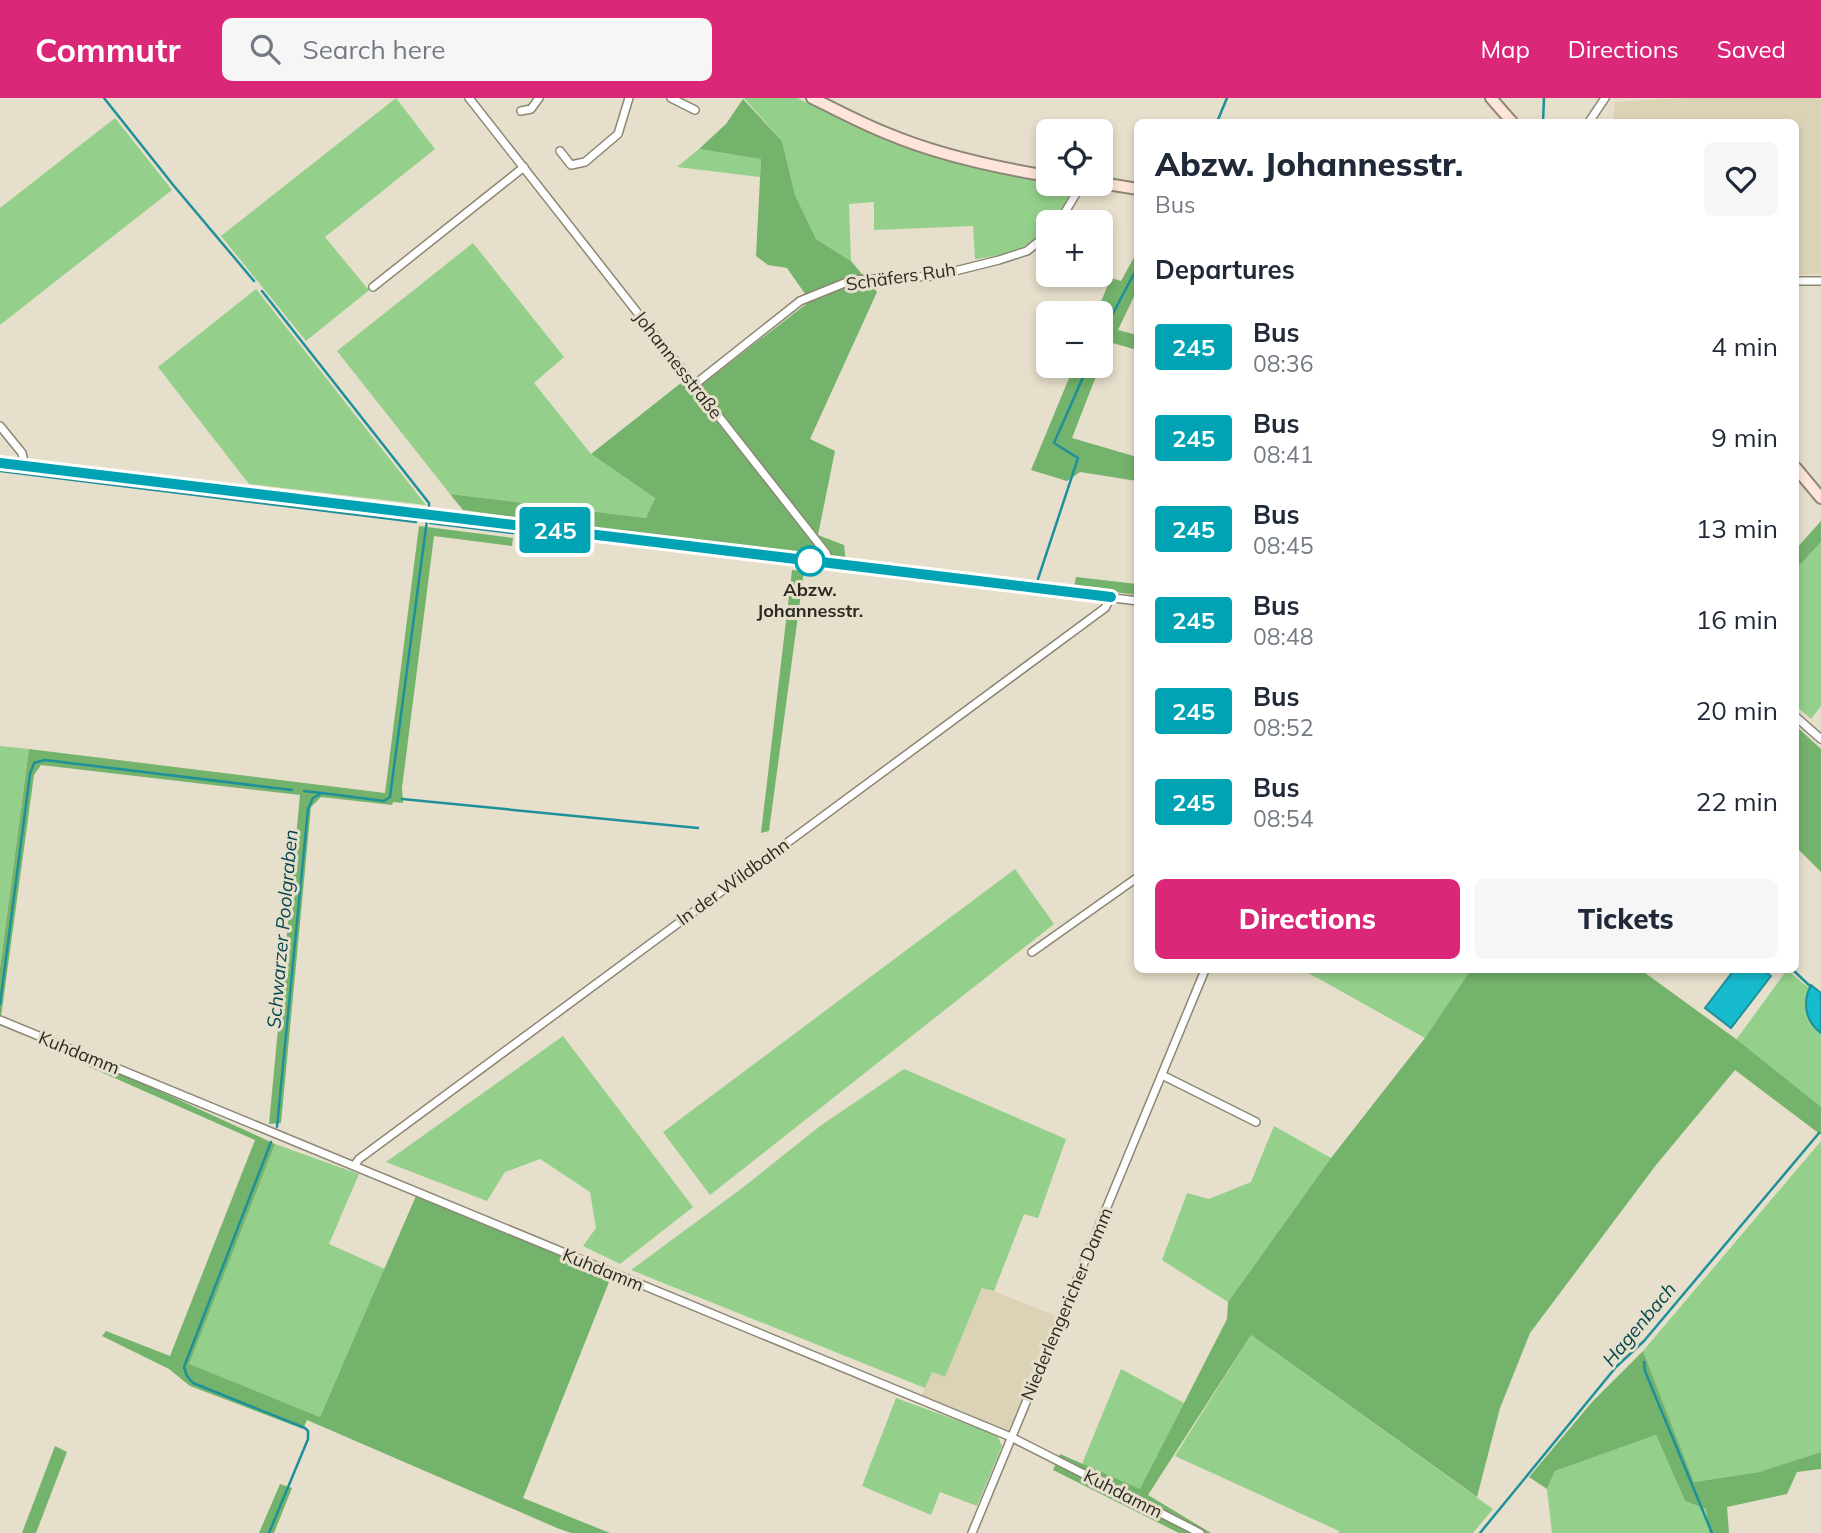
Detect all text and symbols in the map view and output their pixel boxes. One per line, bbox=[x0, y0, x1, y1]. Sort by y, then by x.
search box bbox=[222, 18, 712, 81]
text: Commutr bbox=[35, 29, 180, 70]
icon: search bbox=[246, 30, 284, 68]
text: Search here bbox=[302, 33, 445, 66]
text: Map bbox=[1480, 34, 1530, 64]
text: Directions bbox=[1568, 34, 1679, 64]
text: Saved bbox=[1717, 34, 1786, 64]
map controls bbox=[1036, 119, 1113, 378]
button: locate bbox=[1036, 119, 1113, 196]
button: heart bbox=[1704, 142, 1778, 216]
text: Abzw. Johannesstr. bbox=[1155, 143, 1463, 184]
text: Bus bbox=[1155, 190, 1195, 219]
button: + bbox=[1036, 210, 1113, 287]
text: Departures bbox=[1155, 253, 1295, 286]
street label: Schäfers Ruh bbox=[845, 257, 957, 296]
button: − bbox=[1036, 301, 1113, 378]
street label: Johannesstraße bbox=[629, 306, 728, 423]
text: Bus bbox=[1253, 316, 1299, 349]
text: 4 min bbox=[1711, 330, 1778, 363]
text: 245 bbox=[1172, 332, 1215, 362]
text: 08:36 bbox=[1253, 349, 1313, 378]
text: Bus bbox=[1253, 407, 1299, 440]
text: 9 min bbox=[1711, 421, 1778, 454]
text: 245 bbox=[1172, 423, 1215, 453]
text: 08:41 bbox=[1253, 440, 1313, 469]
text: Bus bbox=[1253, 498, 1299, 531]
line badge: 245 bbox=[515, 507, 595, 553]
text: 13 min bbox=[1696, 512, 1778, 545]
text: 245 bbox=[1172, 514, 1215, 544]
text: 245 bbox=[533, 515, 577, 545]
text: 08:45 bbox=[1253, 531, 1313, 560]
marker: Abzw. Johannesstr. bbox=[795, 546, 825, 576]
place label: Abzw. Johannesstr. bbox=[757, 578, 863, 622]
text: Bus bbox=[1253, 589, 1299, 622]
text: 16 min bbox=[1696, 603, 1778, 636]
text: 245 bbox=[1172, 605, 1215, 635]
text: 08:48 bbox=[1253, 622, 1313, 651]
text: Bus bbox=[1253, 680, 1299, 713]
text: 20 min bbox=[1696, 694, 1778, 727]
text: 245 bbox=[1172, 696, 1215, 726]
text: 08:52 bbox=[1253, 713, 1313, 742]
text: Bus bbox=[1253, 771, 1299, 804]
text: 22 min bbox=[1696, 785, 1778, 818]
text: 245 bbox=[1172, 787, 1215, 817]
text: 08:54 bbox=[1253, 804, 1313, 833]
water label: Schwarzer Poolgraben bbox=[261, 829, 303, 1029]
street label: In der Wildbahn bbox=[672, 833, 794, 930]
button: Directions bbox=[1155, 879, 1460, 959]
button: Tickets bbox=[1474, 879, 1778, 959]
street label: Kuhdamm bbox=[35, 1026, 123, 1079]
street label: Niederlengericher Damm bbox=[1015, 1204, 1118, 1404]
street label: Kuhdamm bbox=[559, 1243, 647, 1296]
water label: Hagenbach bbox=[1597, 1277, 1681, 1371]
street label: Kuhdamm bbox=[1080, 1464, 1166, 1523]

